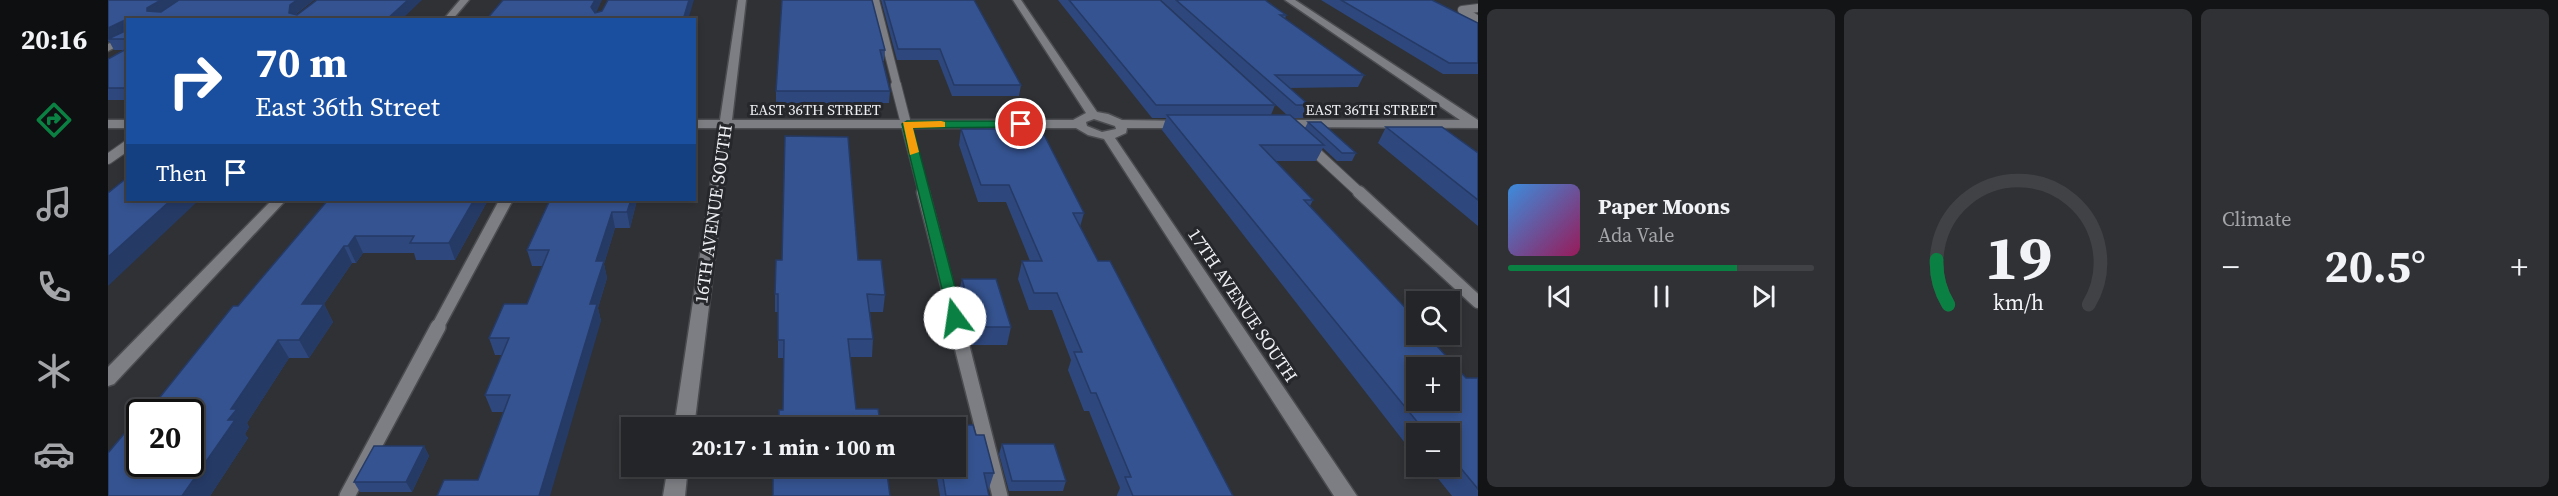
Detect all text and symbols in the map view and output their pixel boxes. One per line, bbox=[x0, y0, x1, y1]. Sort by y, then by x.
text: 20:16 bbox=[21, 21, 87, 58]
text: 70 m bbox=[255, 33, 348, 91]
icon: right bbox=[156, 42, 234, 120]
text: East 36th Street bbox=[255, 88, 440, 125]
pin bbox=[995, 98, 1046, 149]
icon: directions bbox=[33, 99, 75, 141]
street label: EAST 36TH STREET bbox=[749, 99, 881, 120]
street label: EAST 36TH STREET bbox=[1305, 99, 1437, 120]
icon: arrive bbox=[1004, 107, 1037, 140]
street label: 16TH AVENUE SOUTH bbox=[688, 123, 738, 305]
icon: arrive bbox=[219, 156, 252, 189]
text: Then bbox=[156, 158, 207, 188]
icon: music bbox=[33, 183, 75, 225]
text: Paper Moons bbox=[1598, 191, 1730, 221]
text: Climate bbox=[2222, 205, 2291, 233]
text: 19 bbox=[1984, 214, 2052, 300]
text: Ada Vale bbox=[1598, 221, 1674, 249]
street label: 17TH AVENUE SOUTH bbox=[1182, 223, 1304, 387]
text: 20.5° bbox=[2324, 235, 2426, 297]
text: − bbox=[2222, 244, 2240, 289]
text: + bbox=[2511, 244, 2528, 289]
icon: phone bbox=[33, 266, 75, 308]
icon: previous bbox=[1543, 280, 1576, 313]
icon: pause bbox=[1645, 280, 1678, 313]
icon: next bbox=[1747, 280, 1780, 313]
position arrow bbox=[923, 286, 987, 350]
text: km/h bbox=[1992, 288, 2044, 317]
map controls bbox=[1406, 291, 1460, 477]
button: search bbox=[1406, 291, 1460, 345]
icon: climate bbox=[33, 350, 75, 392]
button: + bbox=[1406, 357, 1460, 411]
speed limit sign: 20 bbox=[126, 399, 204, 477]
button: − bbox=[1406, 423, 1460, 477]
text: 20:17 · 1 min · 100 m bbox=[692, 432, 895, 462]
icon: car bbox=[33, 433, 75, 475]

